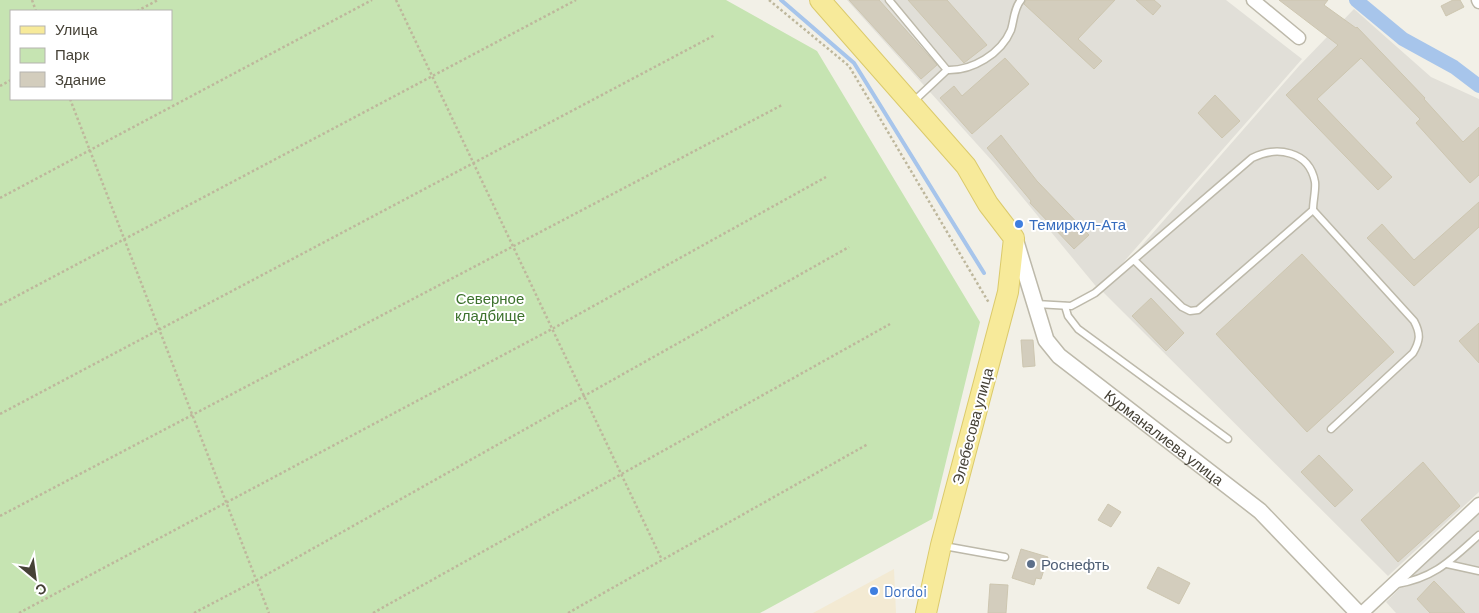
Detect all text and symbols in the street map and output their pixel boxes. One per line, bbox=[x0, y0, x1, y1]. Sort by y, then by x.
legend bbox=[10, 10, 172, 100]
text: Улица bbox=[55, 20, 98, 38]
text: Парк bbox=[55, 45, 89, 63]
text: Здание bbox=[55, 70, 106, 88]
place label: Темиркул-Ата bbox=[1029, 215, 1127, 233]
marker: Темиркул-Ата bbox=[1013, 218, 1025, 230]
park label: Северное кладбище bbox=[455, 289, 525, 324]
street label: Элебесова улица bbox=[948, 365, 996, 486]
street label: Курманалиева улица bbox=[1101, 386, 1228, 489]
north arrow bbox=[10, 553, 60, 603]
place label: Роснефть bbox=[1041, 555, 1110, 573]
marker: Роснефть bbox=[1025, 558, 1037, 570]
text: С bbox=[33, 580, 50, 600]
place label: Dordoi bbox=[884, 582, 927, 600]
marker: Dordoi bbox=[868, 585, 880, 597]

